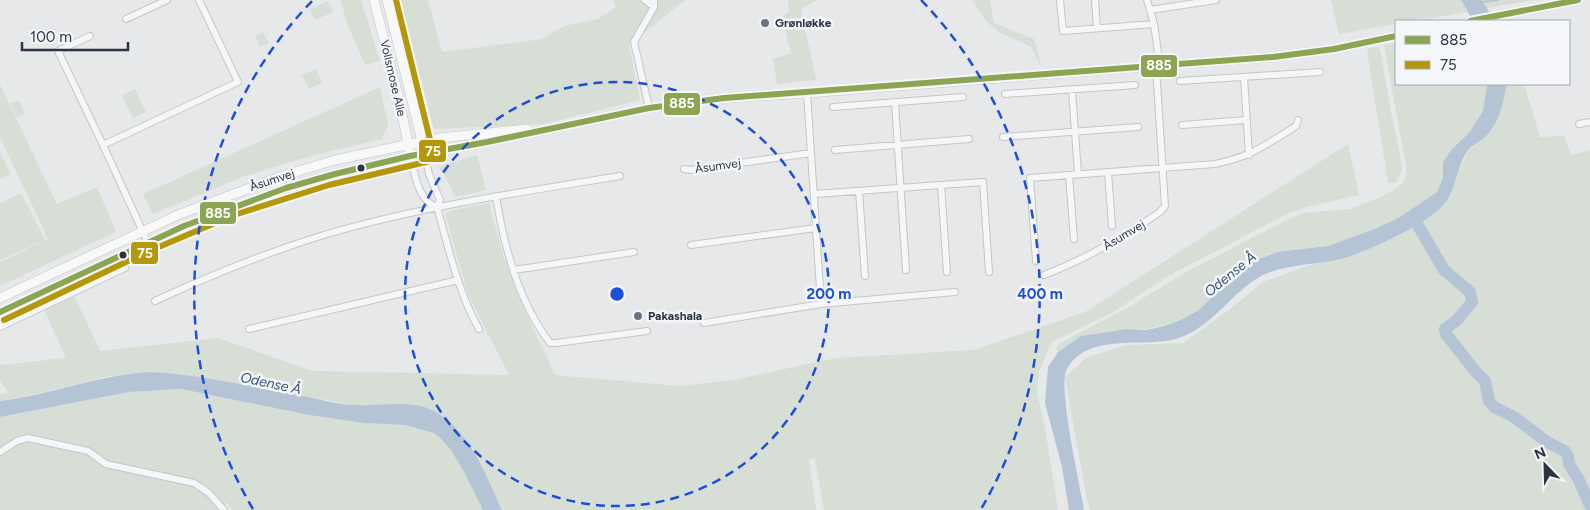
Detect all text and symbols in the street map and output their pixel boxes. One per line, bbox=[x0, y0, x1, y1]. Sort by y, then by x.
place label: Grønløkke bbox=[775, 16, 832, 30]
marker: Grønløkke bbox=[759, 17, 771, 29]
scale bar bbox=[22, 20, 129, 52]
legend bbox=[1395, 20, 1570, 85]
text: 100 m bbox=[30, 28, 72, 46]
text: 885 bbox=[1440, 31, 1467, 49]
street label: Vollsmose Alle bbox=[377, 38, 409, 118]
line badge: 885 bbox=[1140, 54, 1178, 78]
text: 75 bbox=[1440, 56, 1457, 74]
text: 885 bbox=[1146, 57, 1172, 74]
line badge: 885 bbox=[663, 92, 701, 116]
text: 885 bbox=[669, 95, 695, 112]
line badge: 75 bbox=[418, 139, 447, 163]
text: 75 bbox=[425, 143, 441, 160]
street label: Åsumvej bbox=[694, 156, 742, 176]
unlabelled marker bbox=[356, 163, 366, 173]
street label: Åsumvej bbox=[248, 166, 296, 194]
line badge: 885 bbox=[199, 201, 237, 225]
text: 885 bbox=[205, 205, 231, 222]
street label: Åsumvej bbox=[1100, 217, 1148, 253]
line badge: 75 bbox=[130, 241, 159, 265]
text: 75 bbox=[137, 245, 153, 262]
water label: Odense Å bbox=[1201, 248, 1260, 300]
unlabelled marker bbox=[118, 250, 128, 260]
centre of rings bbox=[608, 285, 626, 303]
text: 200 m bbox=[807, 285, 851, 303]
text: 400 m bbox=[1017, 285, 1063, 303]
place label: Pakashala bbox=[648, 309, 702, 323]
marker: Pakashala bbox=[632, 310, 644, 322]
water label: Odense Å bbox=[239, 369, 303, 398]
north arrow bbox=[1520, 440, 1570, 490]
text: N bbox=[1532, 444, 1548, 463]

